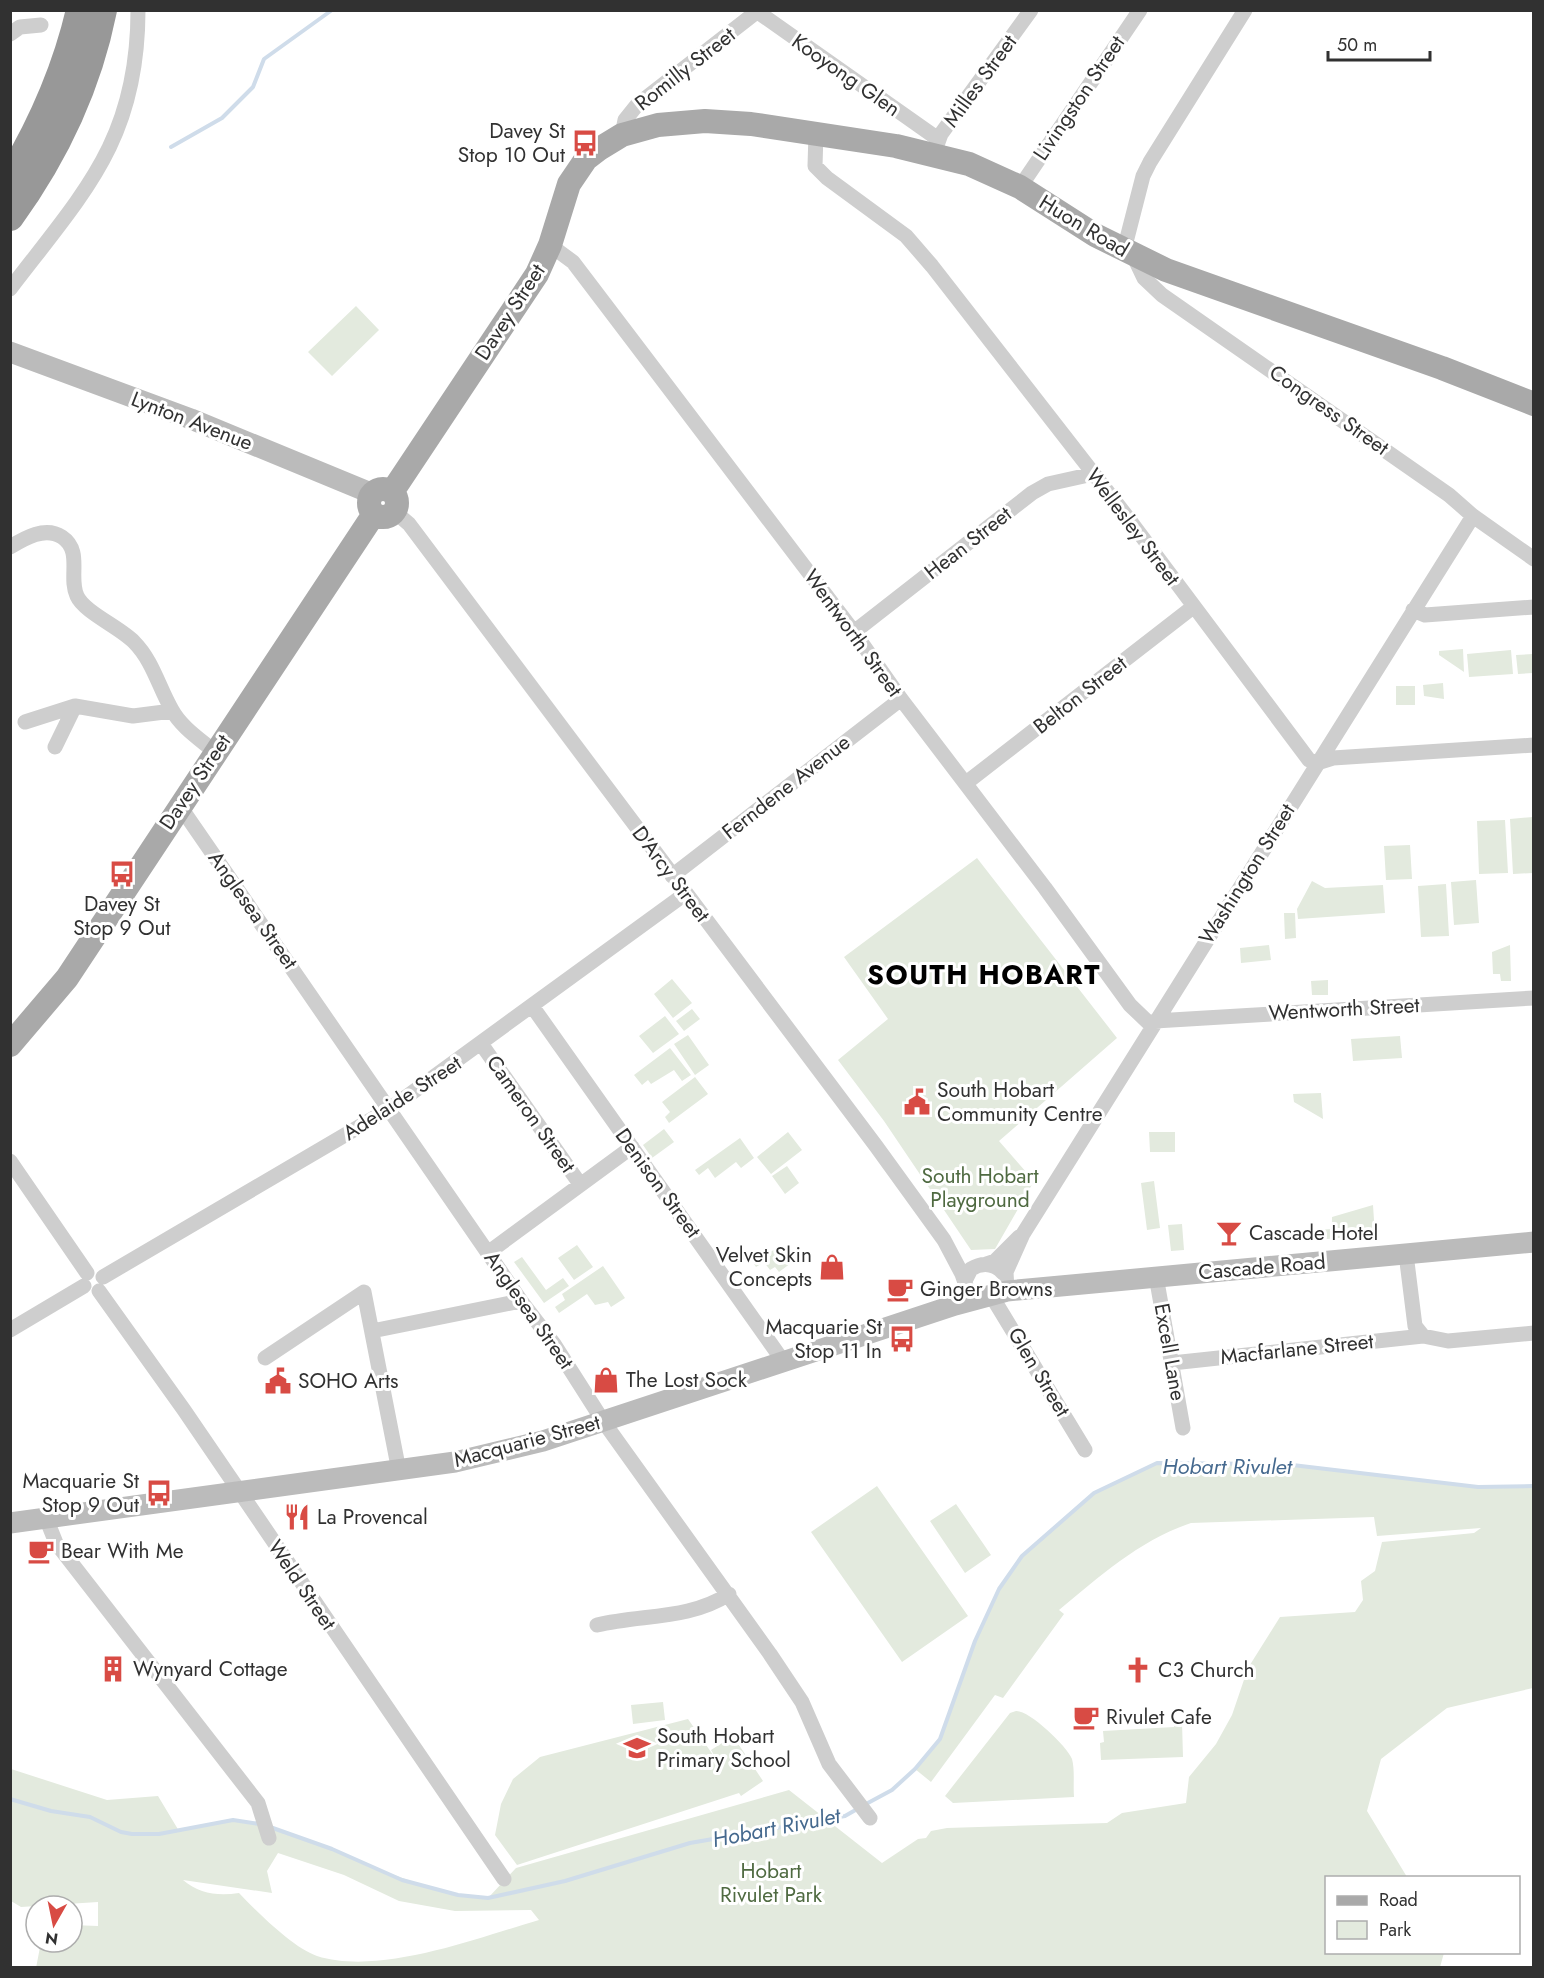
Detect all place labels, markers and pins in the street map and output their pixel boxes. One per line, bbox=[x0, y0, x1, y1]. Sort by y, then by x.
place label: Davey St Stop 10 Out bbox=[458, 116, 565, 170]
bus stop icon: Davey St Stop 10 Out bbox=[570, 128, 600, 158]
bus stop icon: Davey St Stop 9 Out bbox=[107, 859, 137, 889]
place label: Davey St Stop 9 Out bbox=[73, 889, 171, 943]
place label: South Hobart Community Centre bbox=[937, 1075, 1103, 1129]
public building icon: South Hobart Community Centre bbox=[902, 1087, 932, 1117]
bar icon: Cascade Hotel bbox=[1214, 1218, 1244, 1248]
place label: Cascade Hotel bbox=[1249, 1218, 1378, 1248]
place label: Velvet Skin Concepts bbox=[716, 1240, 812, 1294]
shop icon: Velvet Skin Concepts bbox=[817, 1252, 847, 1282]
cafe icon: Ginger Browns bbox=[885, 1274, 915, 1304]
place label: Ginger Browns bbox=[920, 1274, 1053, 1304]
place label: Macquarie St Stop 11 In bbox=[765, 1312, 882, 1366]
bus stop icon: Macquarie St Stop 11 In bbox=[887, 1324, 917, 1354]
shop icon: The Lost Sock bbox=[591, 1365, 621, 1395]
place label: The Lost Sock bbox=[626, 1365, 748, 1395]
public building icon: SOHO Arts bbox=[263, 1366, 293, 1396]
place label: SOHO Arts bbox=[298, 1366, 399, 1396]
place label: Macquarie St Stop 9 Out bbox=[22, 1466, 139, 1520]
bus stop icon: Macquarie St Stop 9 Out bbox=[144, 1478, 174, 1508]
restaurant icon: La Provencal bbox=[282, 1502, 312, 1532]
place label: La Provencal bbox=[317, 1502, 428, 1532]
cafe icon: Bear With Me bbox=[26, 1536, 56, 1566]
place label: Bear With Me bbox=[61, 1536, 184, 1566]
building icon: Wynyard Cottage bbox=[98, 1654, 128, 1684]
place label: Wynyard Cottage bbox=[133, 1654, 288, 1684]
church icon: C3 Church bbox=[1123, 1655, 1153, 1685]
place label: C3 Church bbox=[1158, 1655, 1255, 1685]
cafe icon: Rivulet Cafe bbox=[1071, 1702, 1101, 1732]
place label: Rivulet Cafe bbox=[1106, 1702, 1212, 1732]
place label: South Hobart Primary School bbox=[657, 1721, 791, 1775]
school or university icon: South Hobart Primary School bbox=[622, 1733, 652, 1763]

